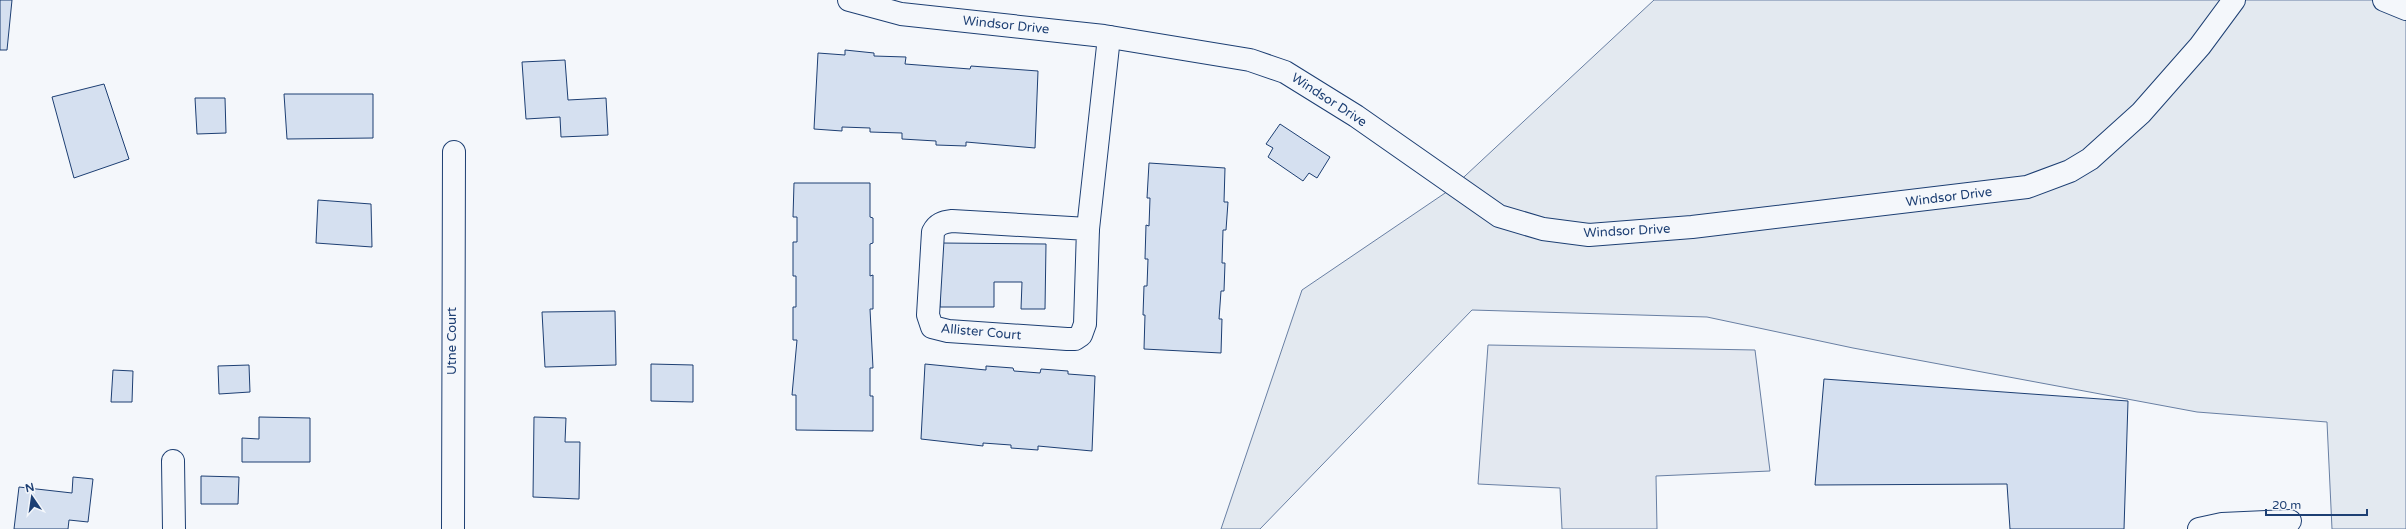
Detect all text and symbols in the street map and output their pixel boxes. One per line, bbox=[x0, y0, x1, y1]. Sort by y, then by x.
street label: Windsor Drive bbox=[962, 13, 1050, 37]
street label: Windsor Drive bbox=[1288, 70, 1370, 130]
street label: Windsor Drive bbox=[1905, 184, 1993, 210]
street label: Windsor Drive bbox=[1583, 221, 1671, 241]
street label: Utne Court bbox=[444, 307, 460, 375]
street label: Allister Court bbox=[940, 321, 1022, 343]
north arrow bbox=[12, 477, 52, 517]
text: N bbox=[24, 480, 36, 495]
scale bar bbox=[2266, 491, 2367, 517]
text: 20 m bbox=[2272, 498, 2301, 512]

